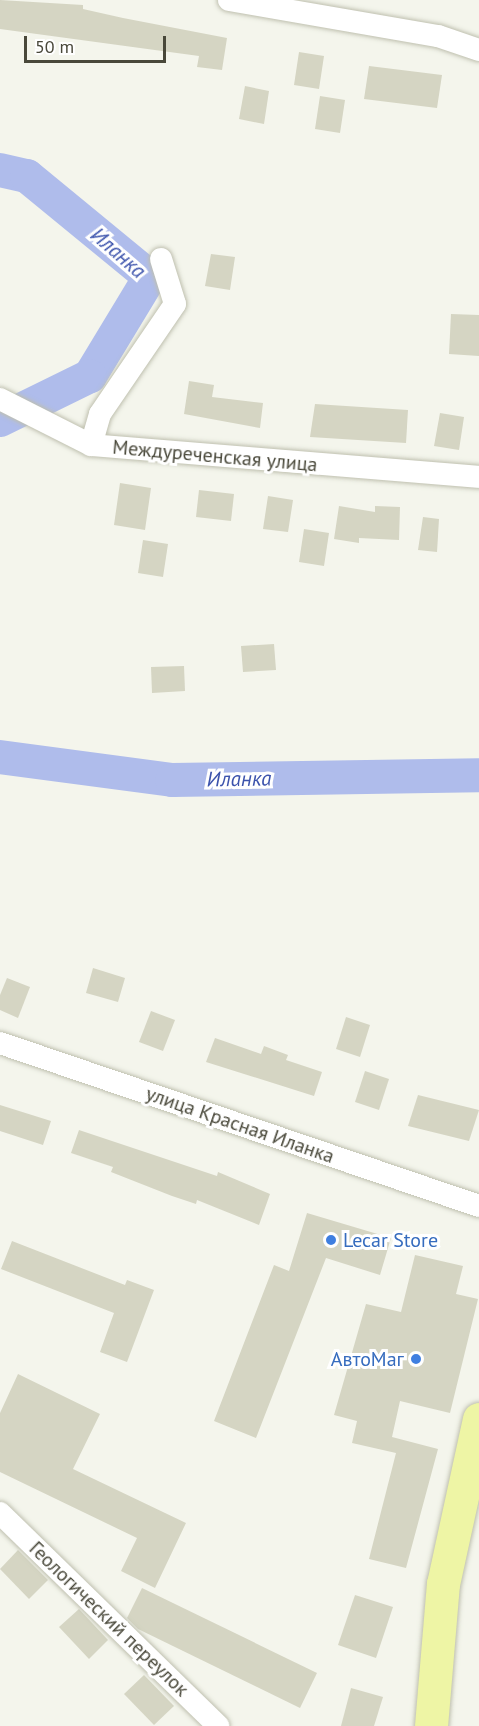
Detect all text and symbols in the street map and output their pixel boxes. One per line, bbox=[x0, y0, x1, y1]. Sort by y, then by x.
scale bar bbox=[27, 24, 170, 62]
text: 50 m bbox=[35, 35, 74, 58]
water label: Иланка bbox=[85, 222, 151, 284]
street label: Междуреченская улица bbox=[111, 435, 319, 477]
water label: Иланка bbox=[207, 766, 271, 792]
street label: улица Красная Иланка bbox=[143, 1081, 337, 1169]
place label: Lecar Store bbox=[343, 1228, 438, 1252]
marker: Lecar Store bbox=[324, 1233, 338, 1247]
place label: АвтоМаг bbox=[331, 1347, 404, 1371]
marker: АвтоМаг bbox=[409, 1352, 423, 1366]
street label: Геологический переулок bbox=[24, 1537, 194, 1701]

